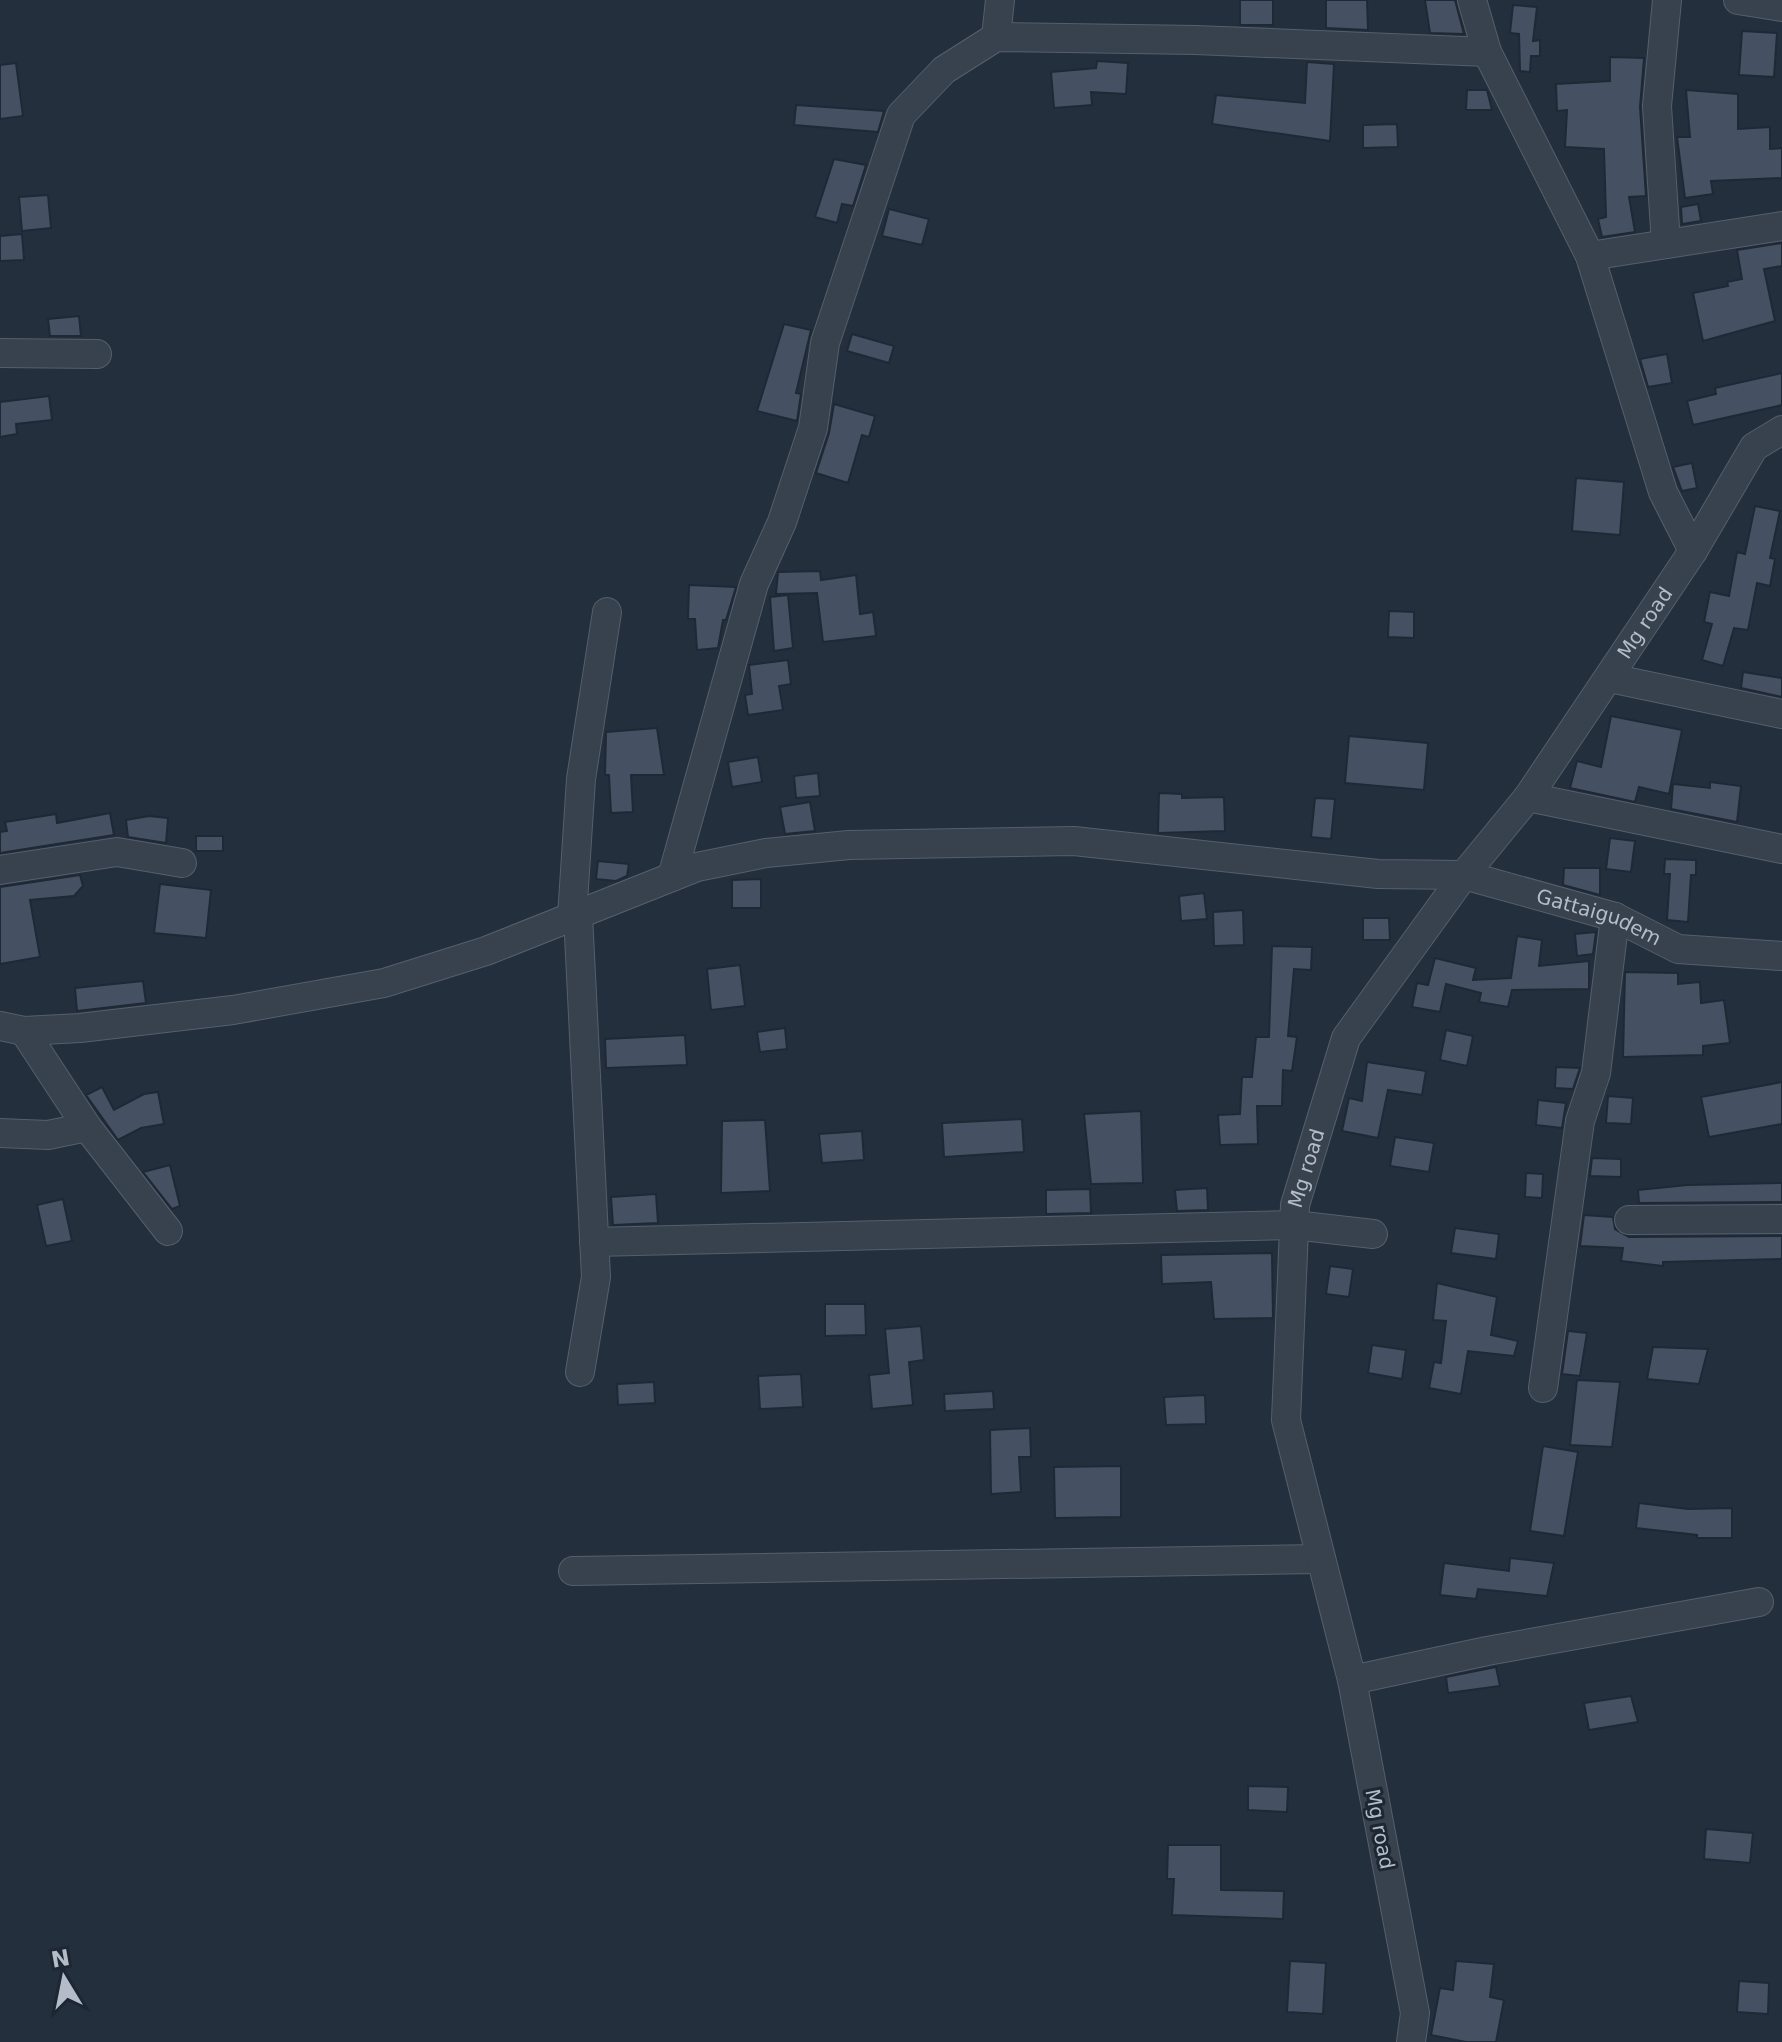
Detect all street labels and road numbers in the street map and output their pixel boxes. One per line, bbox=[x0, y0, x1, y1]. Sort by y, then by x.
street label: Mg road bbox=[1612, 582, 1677, 663]
street label: Gattaigudem bbox=[1534, 884, 1665, 950]
street label: Mg road bbox=[1283, 1126, 1330, 1211]
street label: Mg road bbox=[1360, 1787, 1400, 1871]

